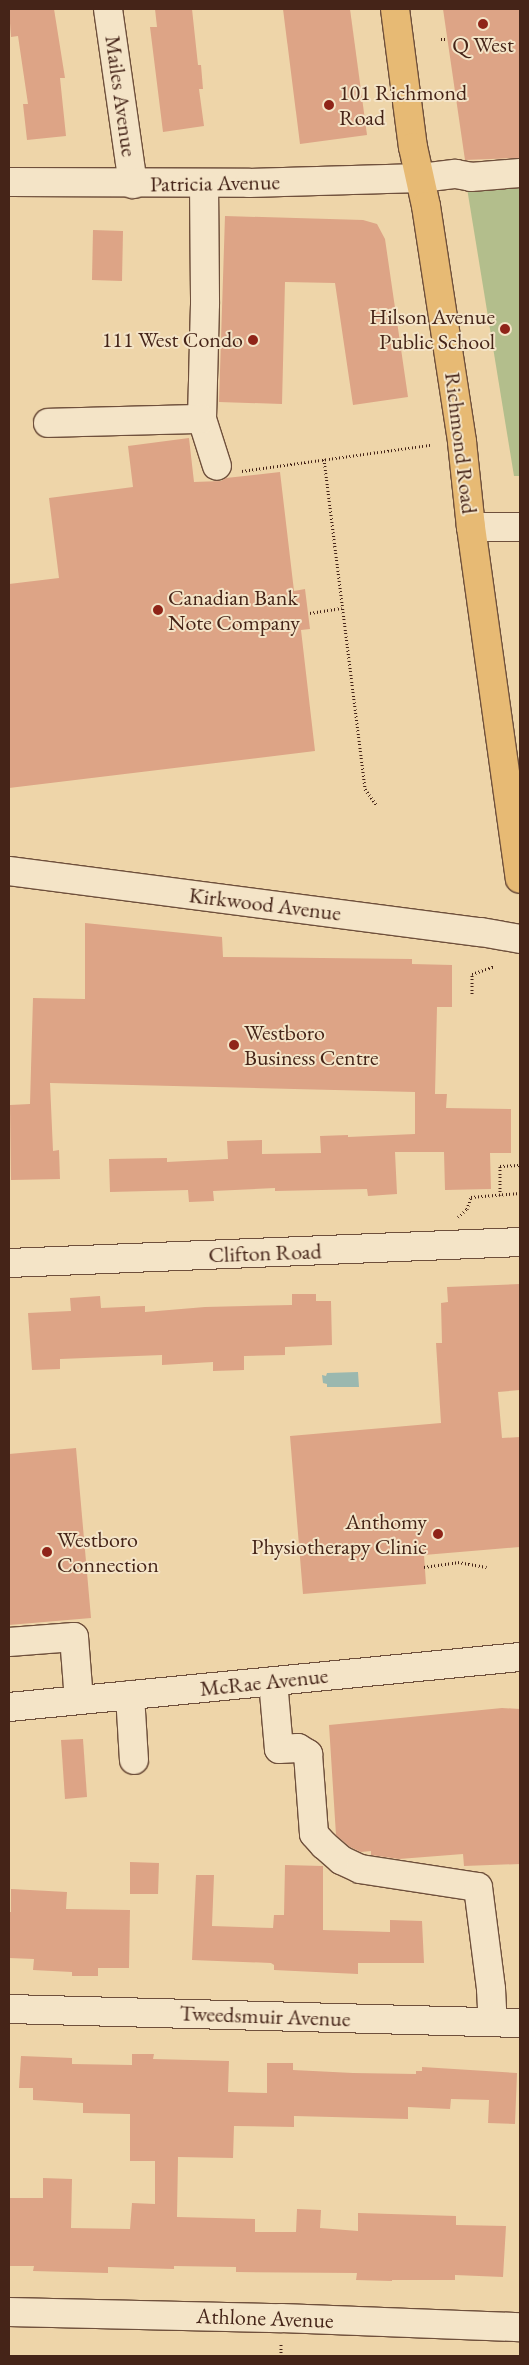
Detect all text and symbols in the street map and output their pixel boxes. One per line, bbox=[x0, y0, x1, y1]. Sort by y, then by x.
marker: Q West bbox=[477, 18, 489, 30]
place label: Q West bbox=[452, 32, 514, 58]
street label: Mailes Avenue bbox=[99, 34, 143, 158]
place label: 101 Richmond Road bbox=[339, 79, 467, 130]
marker: 101 Richmond Road bbox=[323, 99, 335, 111]
street label: Patricia Avenue bbox=[150, 169, 280, 197]
place label: Hilson Avenue Public School bbox=[369, 303, 495, 354]
marker: Hilson Avenue Public School bbox=[499, 323, 511, 335]
place label: 111 West Condo bbox=[102, 327, 243, 353]
marker: 111 West Condo bbox=[247, 334, 259, 346]
street label: Richmond Road bbox=[439, 371, 483, 515]
place label: Canadian Bank Note Company bbox=[168, 584, 300, 636]
marker: Canadian Bank Note Company bbox=[152, 604, 164, 616]
street label: Kirkwood Avenue bbox=[187, 882, 343, 926]
place label: Westboro Business Centre bbox=[244, 1019, 378, 1070]
marker: Westboro Business Centre bbox=[228, 1039, 240, 1051]
street label: Clifton Road bbox=[208, 1238, 322, 1268]
place label: Anthomy Physiotherapy Clinic bbox=[251, 1508, 427, 1560]
place label: Westboro Connection bbox=[57, 1526, 159, 1578]
marker: Anthomy Physiotherapy Clinic bbox=[431, 1527, 445, 1541]
marker: Westboro Connection bbox=[41, 1546, 53, 1558]
street label: McRae Avenue bbox=[199, 1662, 329, 1702]
street label: Tweedsmuir Avenue bbox=[179, 2000, 351, 2032]
street label: Athlone Avenue bbox=[196, 2302, 334, 2334]

